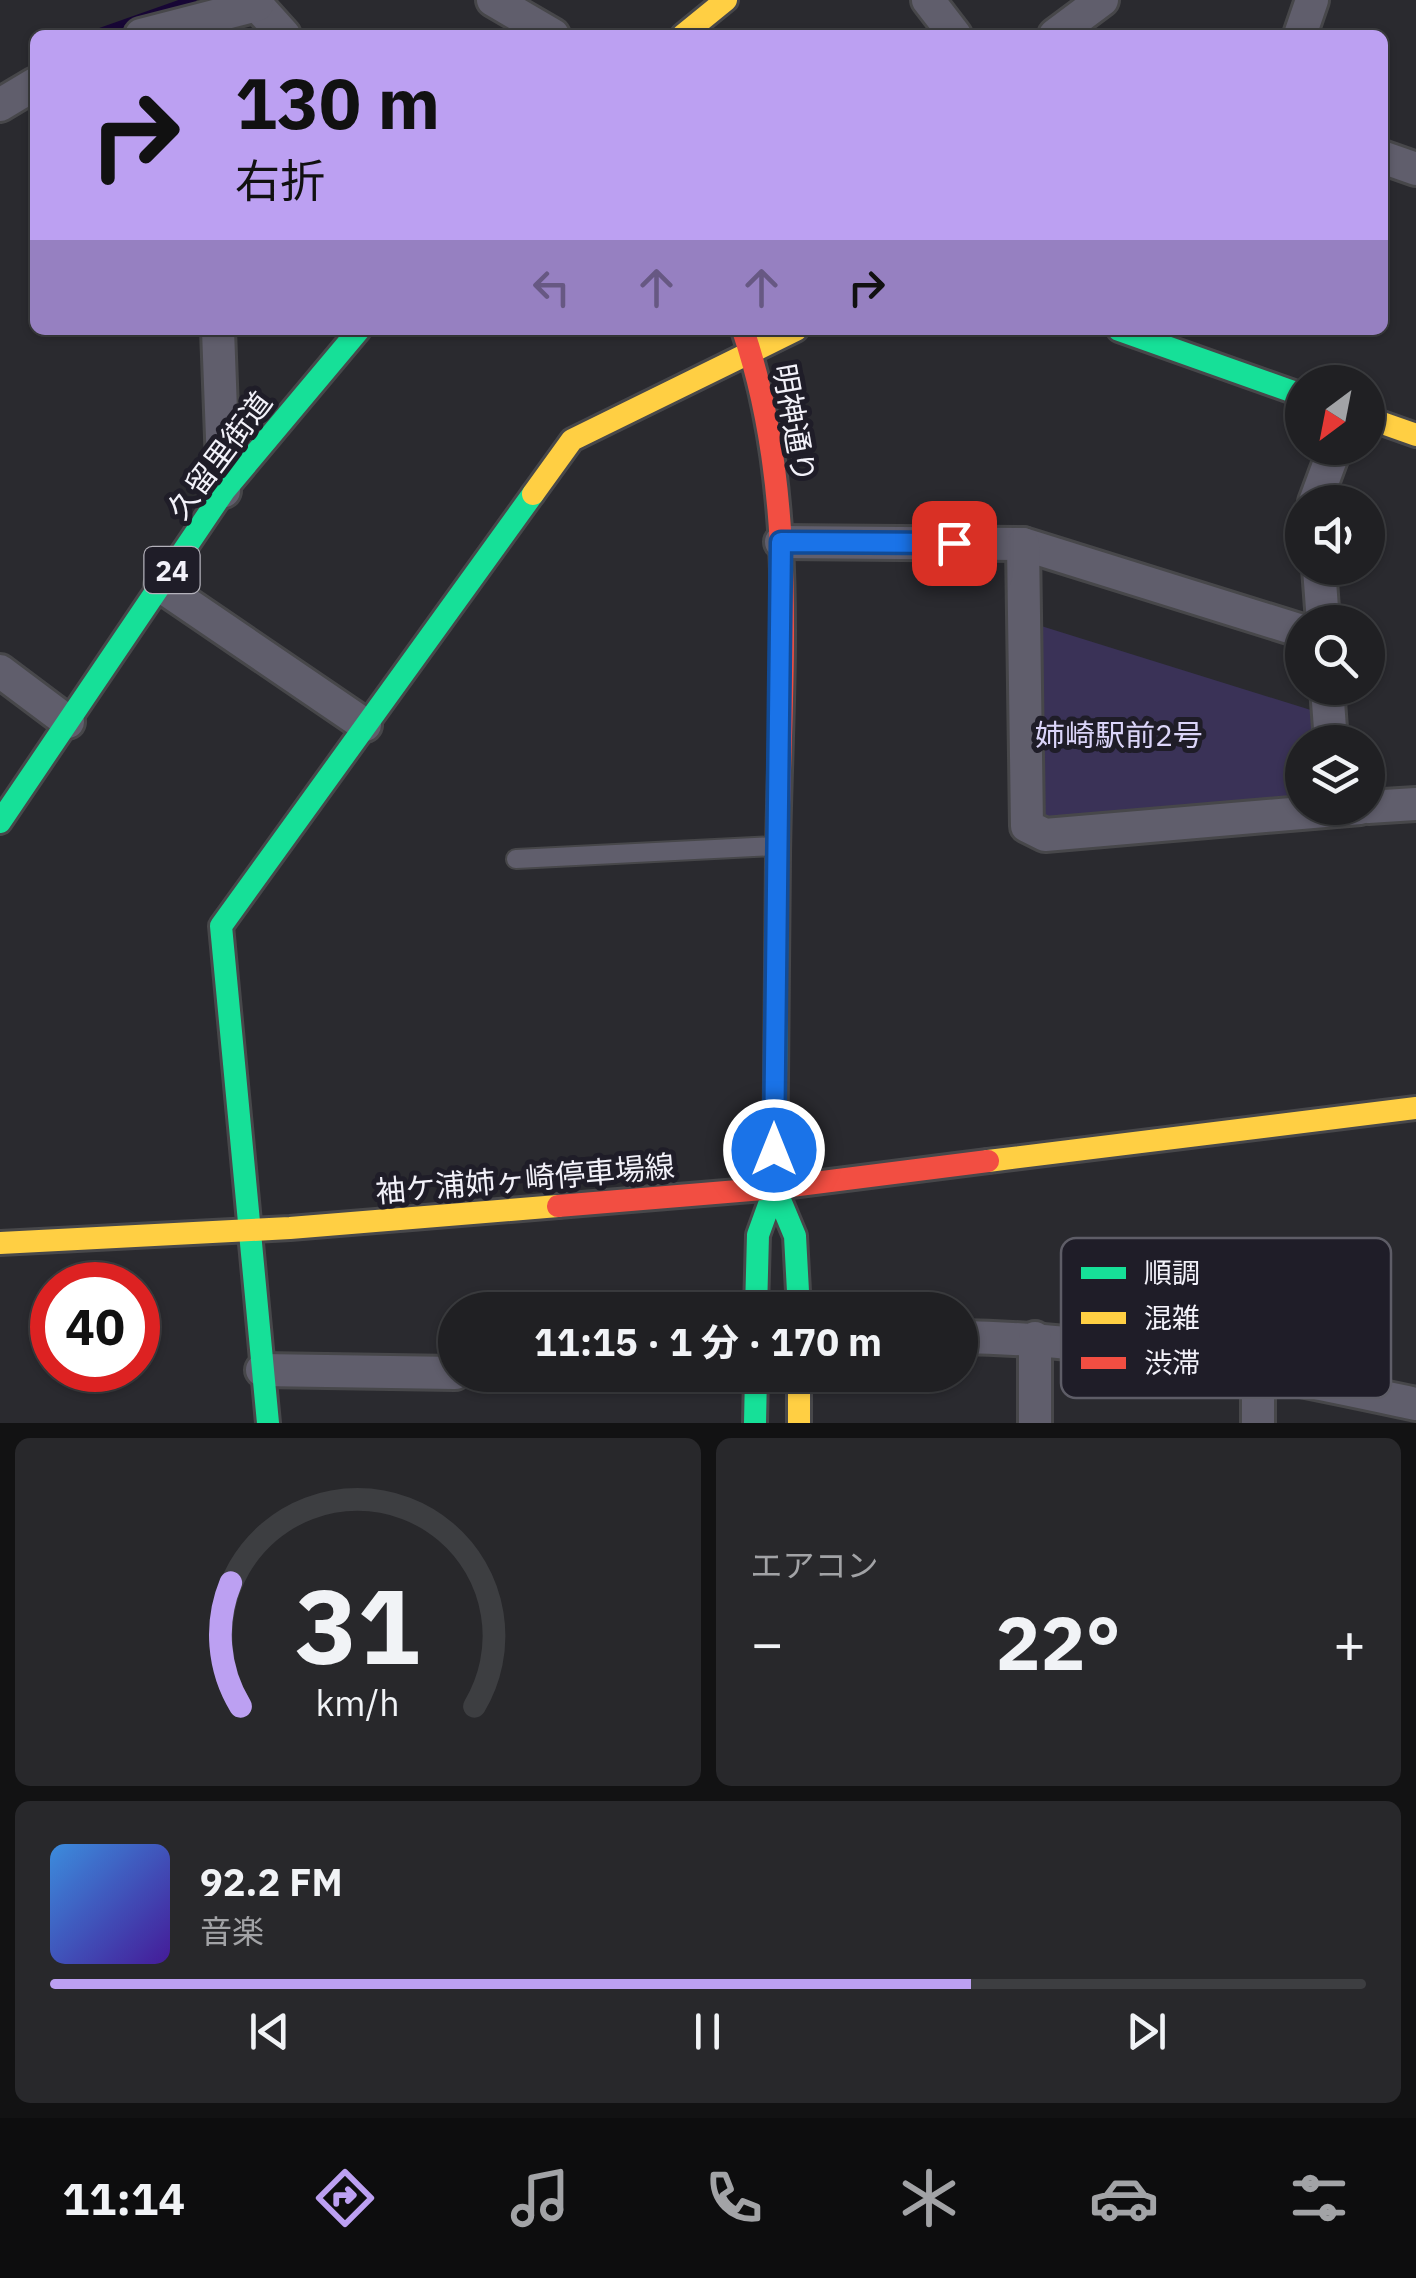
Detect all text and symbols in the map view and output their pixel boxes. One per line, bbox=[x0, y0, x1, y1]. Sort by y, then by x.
text: 130 m bbox=[235, 57, 440, 148]
icon: right bbox=[70, 70, 200, 200]
text: 右折 bbox=[235, 151, 325, 209]
icon: left bbox=[524, 260, 579, 315]
icon: ahead bbox=[629, 260, 684, 315]
icon: ahead bbox=[734, 260, 789, 315]
icon: right bbox=[839, 260, 894, 315]
street label: 明神通り bbox=[765, 361, 825, 485]
north arrow bbox=[1285, 365, 1385, 465]
map controls bbox=[1285, 365, 1385, 825]
street label: 久留里街道 bbox=[158, 383, 280, 527]
button: sound bbox=[1285, 485, 1385, 585]
pin bbox=[912, 501, 997, 586]
icon: arrive bbox=[927, 516, 982, 571]
road number: 24 bbox=[144, 547, 200, 593]
button: search bbox=[1285, 605, 1385, 705]
park label: 姉崎駅前2号 bbox=[1035, 715, 1203, 754]
button: layers bbox=[1285, 725, 1385, 825]
position arrow bbox=[722, 1098, 826, 1202]
street label: 袖ケ浦姉ヶ崎停車場線 bbox=[374, 1146, 676, 1210]
legend bbox=[1061, 1238, 1391, 1398]
text: 順調 bbox=[1144, 1254, 1200, 1291]
speed limit sign: 40 bbox=[30, 1262, 160, 1392]
text: 混雑 bbox=[1144, 1299, 1200, 1336]
text: 11:15 · 1 分 · 170 m bbox=[534, 1317, 882, 1366]
text: 渋滞 bbox=[1144, 1344, 1200, 1381]
text: エアコン bbox=[751, 1544, 879, 1586]
text: 31 bbox=[295, 1557, 420, 1693]
text: 22° bbox=[996, 1593, 1121, 1691]
text: − bbox=[751, 1607, 784, 1678]
text: + bbox=[1333, 1607, 1366, 1678]
text: km/h bbox=[316, 1679, 400, 1726]
text: 92.2 FM bbox=[200, 1857, 343, 1906]
text: 音楽 bbox=[200, 1910, 264, 1952]
icon: previous bbox=[242, 2004, 297, 2059]
icon: pause bbox=[680, 2004, 735, 2059]
icon: next bbox=[1119, 2004, 1174, 2059]
icon: directions bbox=[310, 2163, 380, 2233]
icon: music bbox=[505, 2163, 575, 2233]
icon: phone bbox=[699, 2163, 769, 2233]
icon: climate bbox=[894, 2163, 964, 2233]
icon: car bbox=[1089, 2163, 1159, 2233]
icon: filters bbox=[1284, 2163, 1354, 2233]
text: 11:14 bbox=[62, 2169, 185, 2227]

